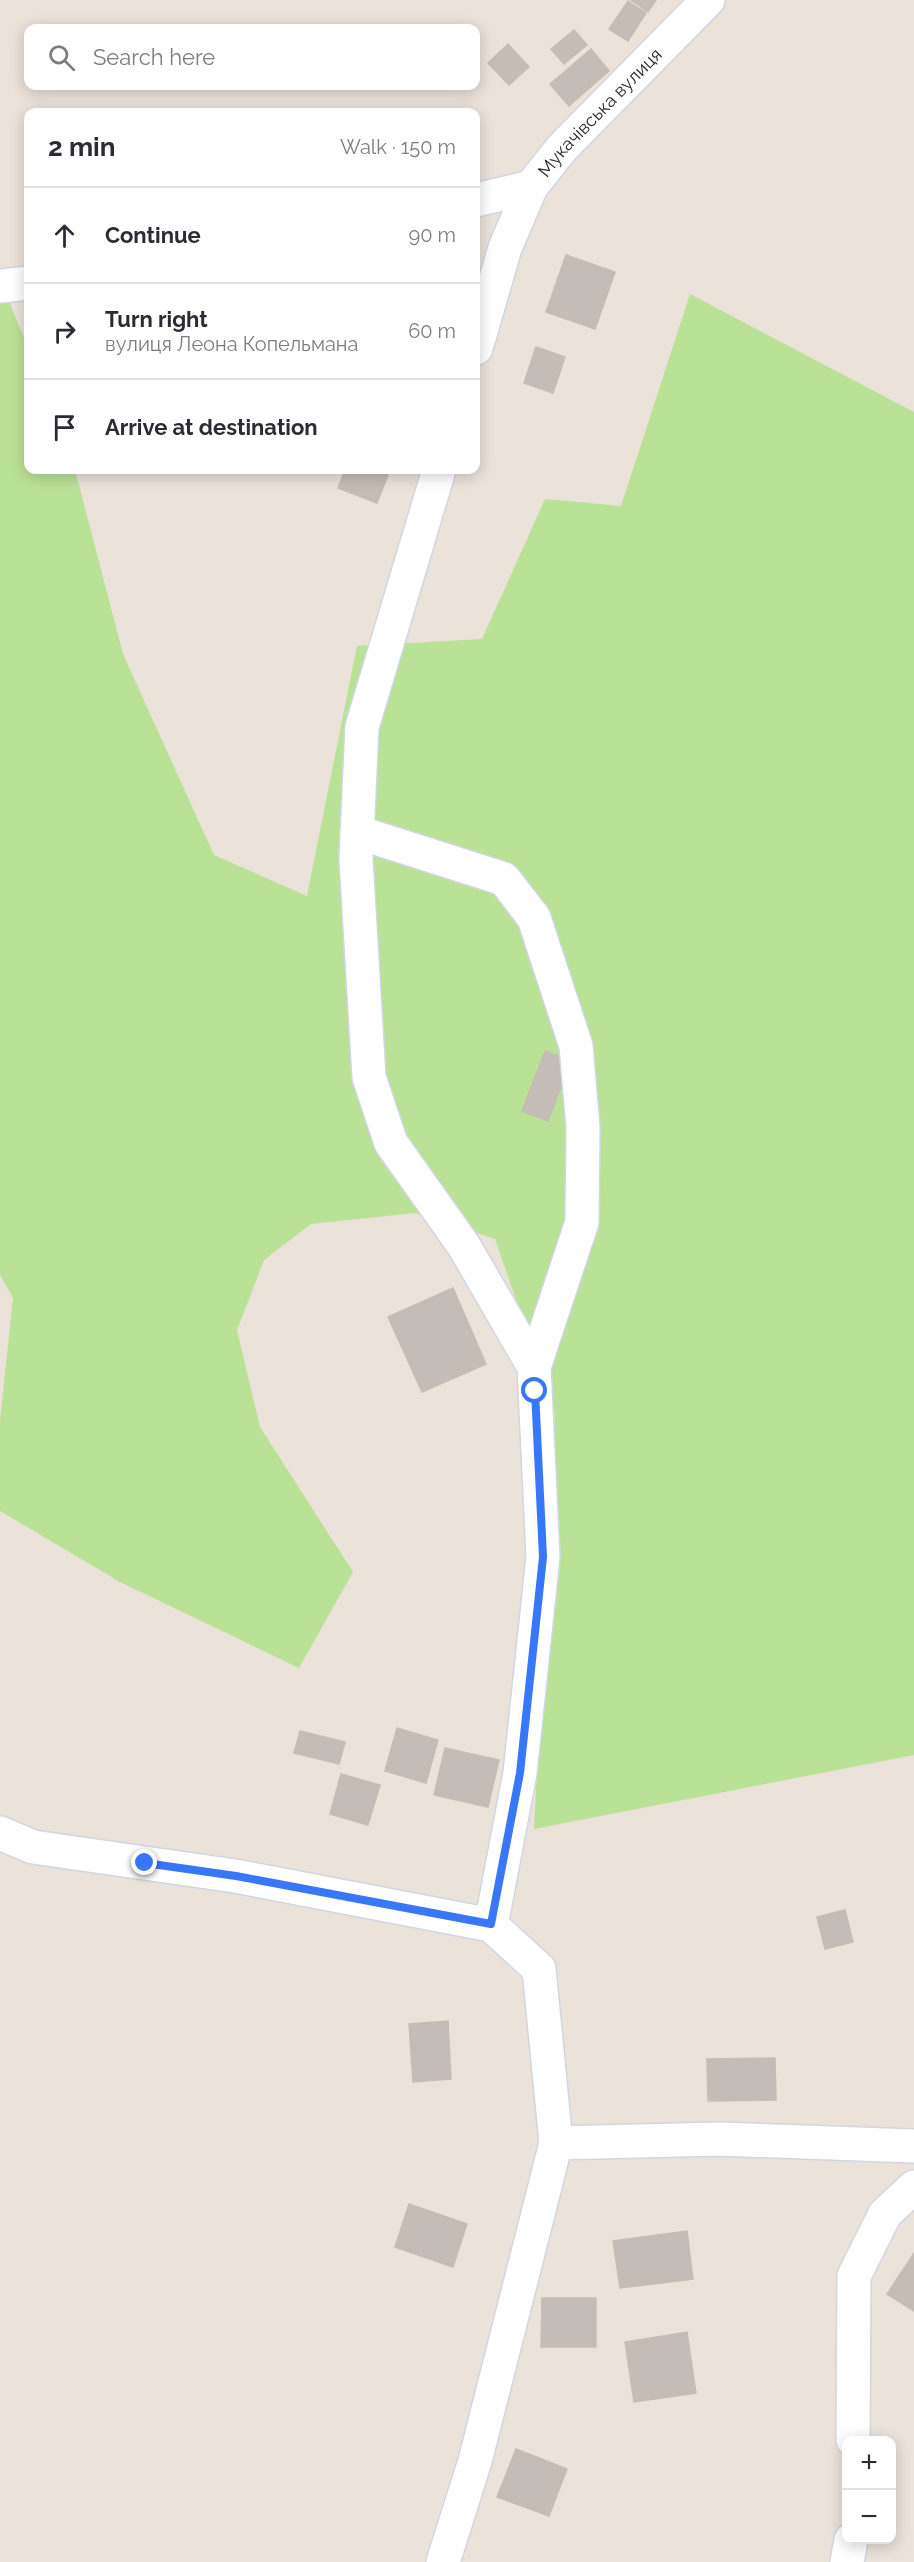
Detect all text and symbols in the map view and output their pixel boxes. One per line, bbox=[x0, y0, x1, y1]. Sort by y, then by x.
search box bbox=[24, 24, 480, 90]
icon: search bbox=[45, 41, 78, 74]
street label: Мукачівська вулиця bbox=[533, 43, 666, 181]
text: Search here bbox=[93, 44, 215, 70]
text: 2 min bbox=[48, 132, 115, 162]
text: Walk · 150 m bbox=[340, 135, 456, 159]
icon: ahead bbox=[48, 219, 81, 252]
text: Continue bbox=[105, 222, 201, 248]
text: 90 m bbox=[409, 223, 456, 247]
text: Turn right bbox=[105, 306, 208, 332]
icon: right bbox=[48, 315, 81, 348]
text: 60 m bbox=[408, 319, 456, 343]
text: вулиця Леона Копельмана bbox=[105, 332, 358, 356]
icon: arrive bbox=[48, 411, 81, 444]
text: Arrive at destination bbox=[105, 414, 318, 440]
route start bbox=[521, 1377, 547, 1403]
route end bbox=[131, 1849, 157, 1875]
map controls bbox=[842, 2436, 896, 2544]
button: + bbox=[842, 2436, 896, 2490]
button: − bbox=[842, 2490, 896, 2544]

